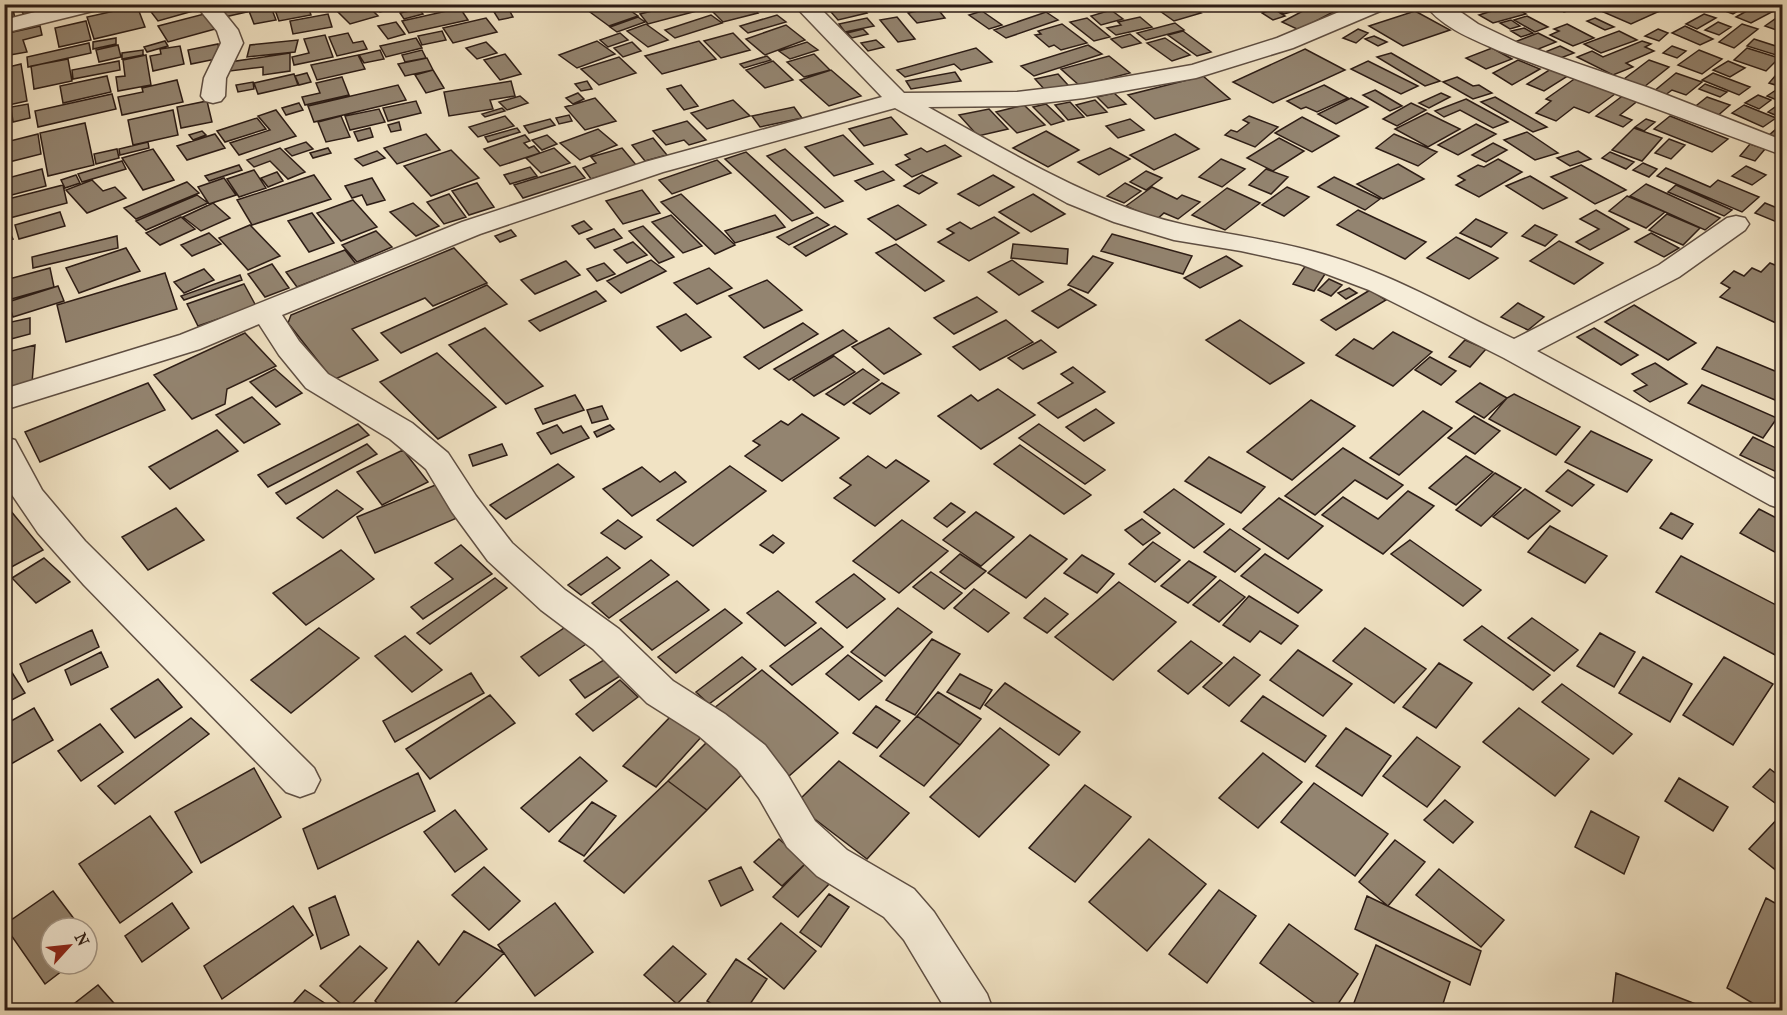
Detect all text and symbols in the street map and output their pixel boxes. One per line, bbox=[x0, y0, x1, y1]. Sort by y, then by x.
north arrow bbox=[39, 916, 99, 976]
text: N bbox=[71, 930, 94, 950]

